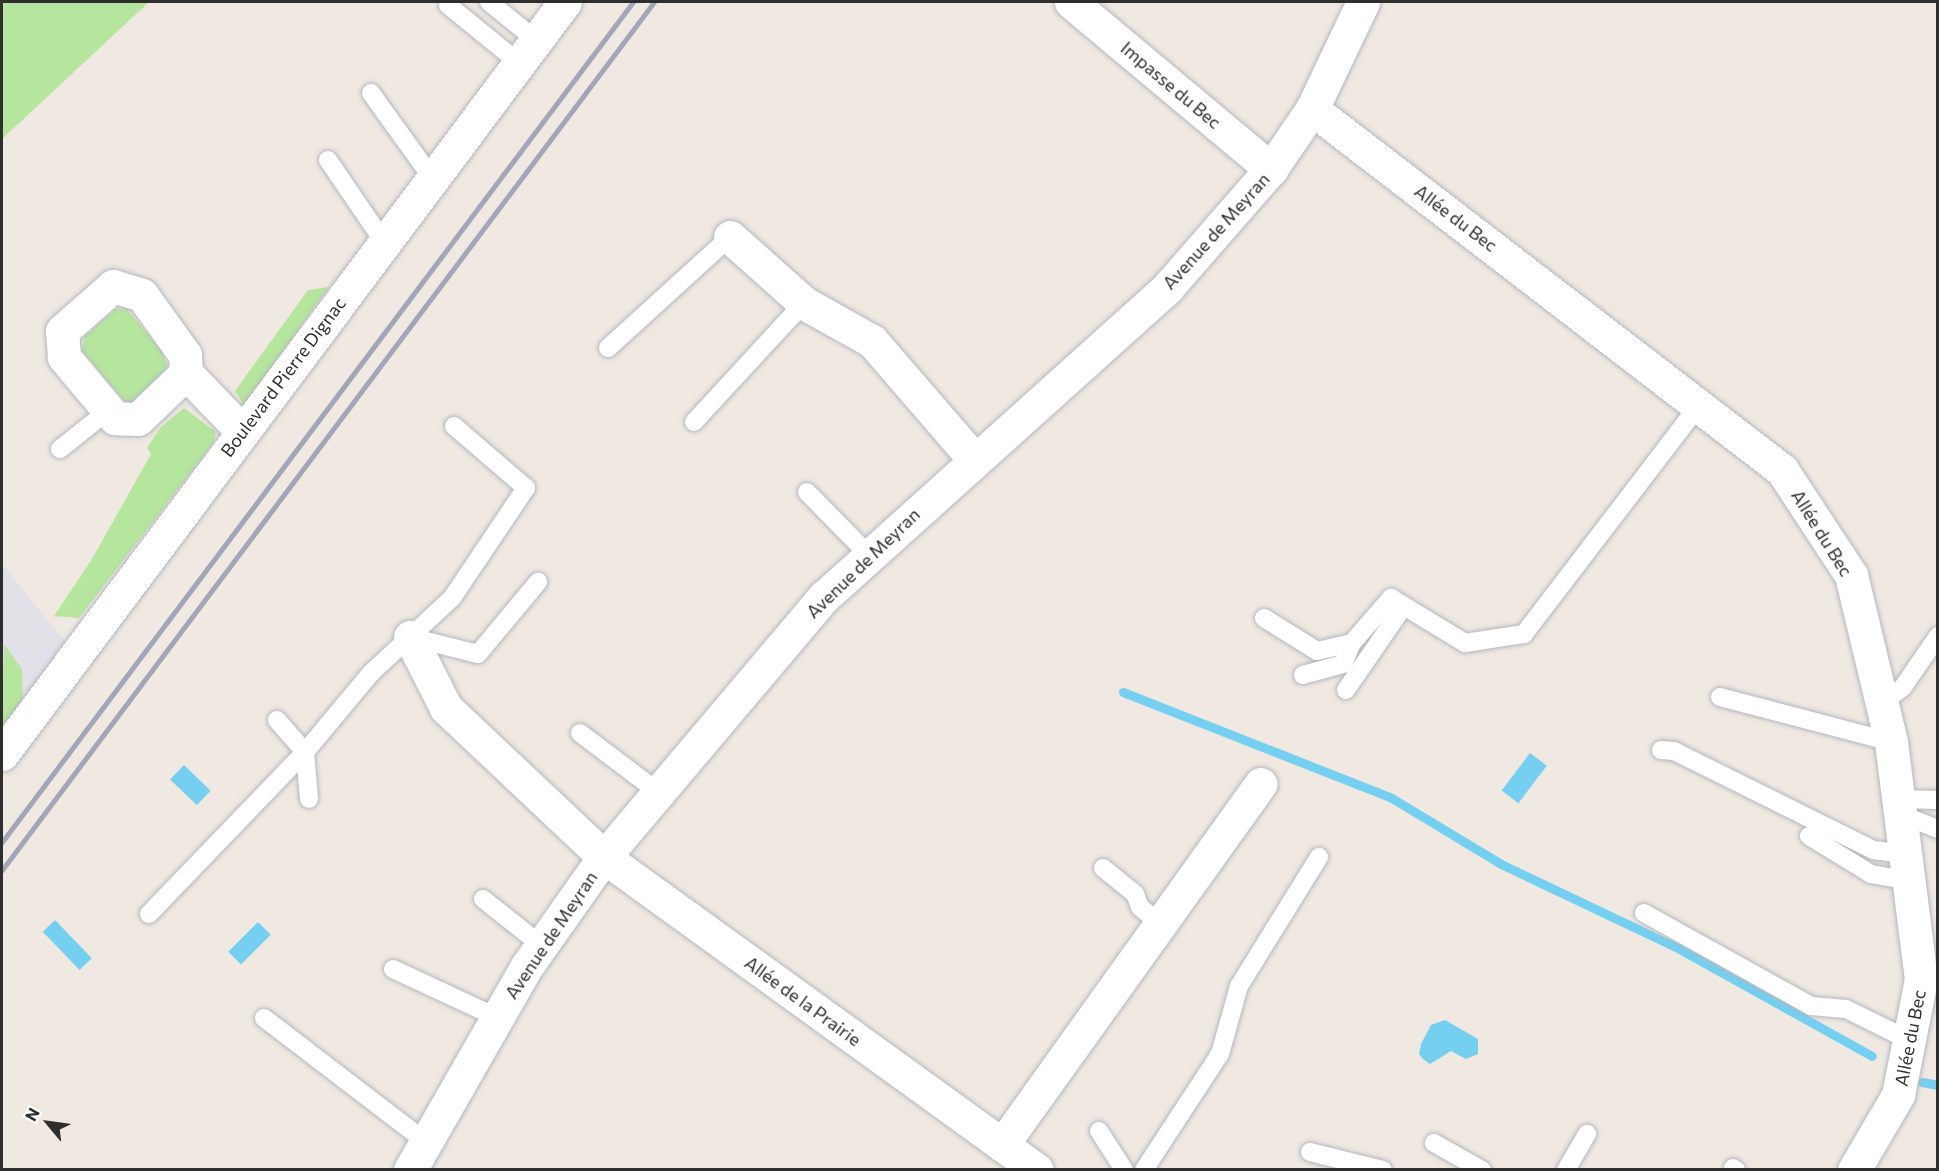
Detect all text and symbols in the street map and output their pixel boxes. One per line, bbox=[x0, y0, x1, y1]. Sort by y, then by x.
street label: Impasse du Bec bbox=[1117, 37, 1225, 133]
street label: Avenue de Meyran bbox=[1158, 168, 1274, 294]
street label: Allée du Bec bbox=[1410, 180, 1502, 256]
street label: Boulevard Pierre Dignac bbox=[216, 293, 350, 461]
street label: Allée du Bec bbox=[1787, 486, 1857, 580]
street label: Avenue de Meyran bbox=[802, 503, 924, 623]
street label: Avenue de Meyran bbox=[500, 867, 602, 1003]
street label: Allée de la Prairie bbox=[741, 952, 865, 1050]
street label: Allée du Bec bbox=[1890, 988, 1930, 1088]
north arrow bbox=[18, 1093, 78, 1153]
text: N bbox=[21, 1104, 43, 1124]

